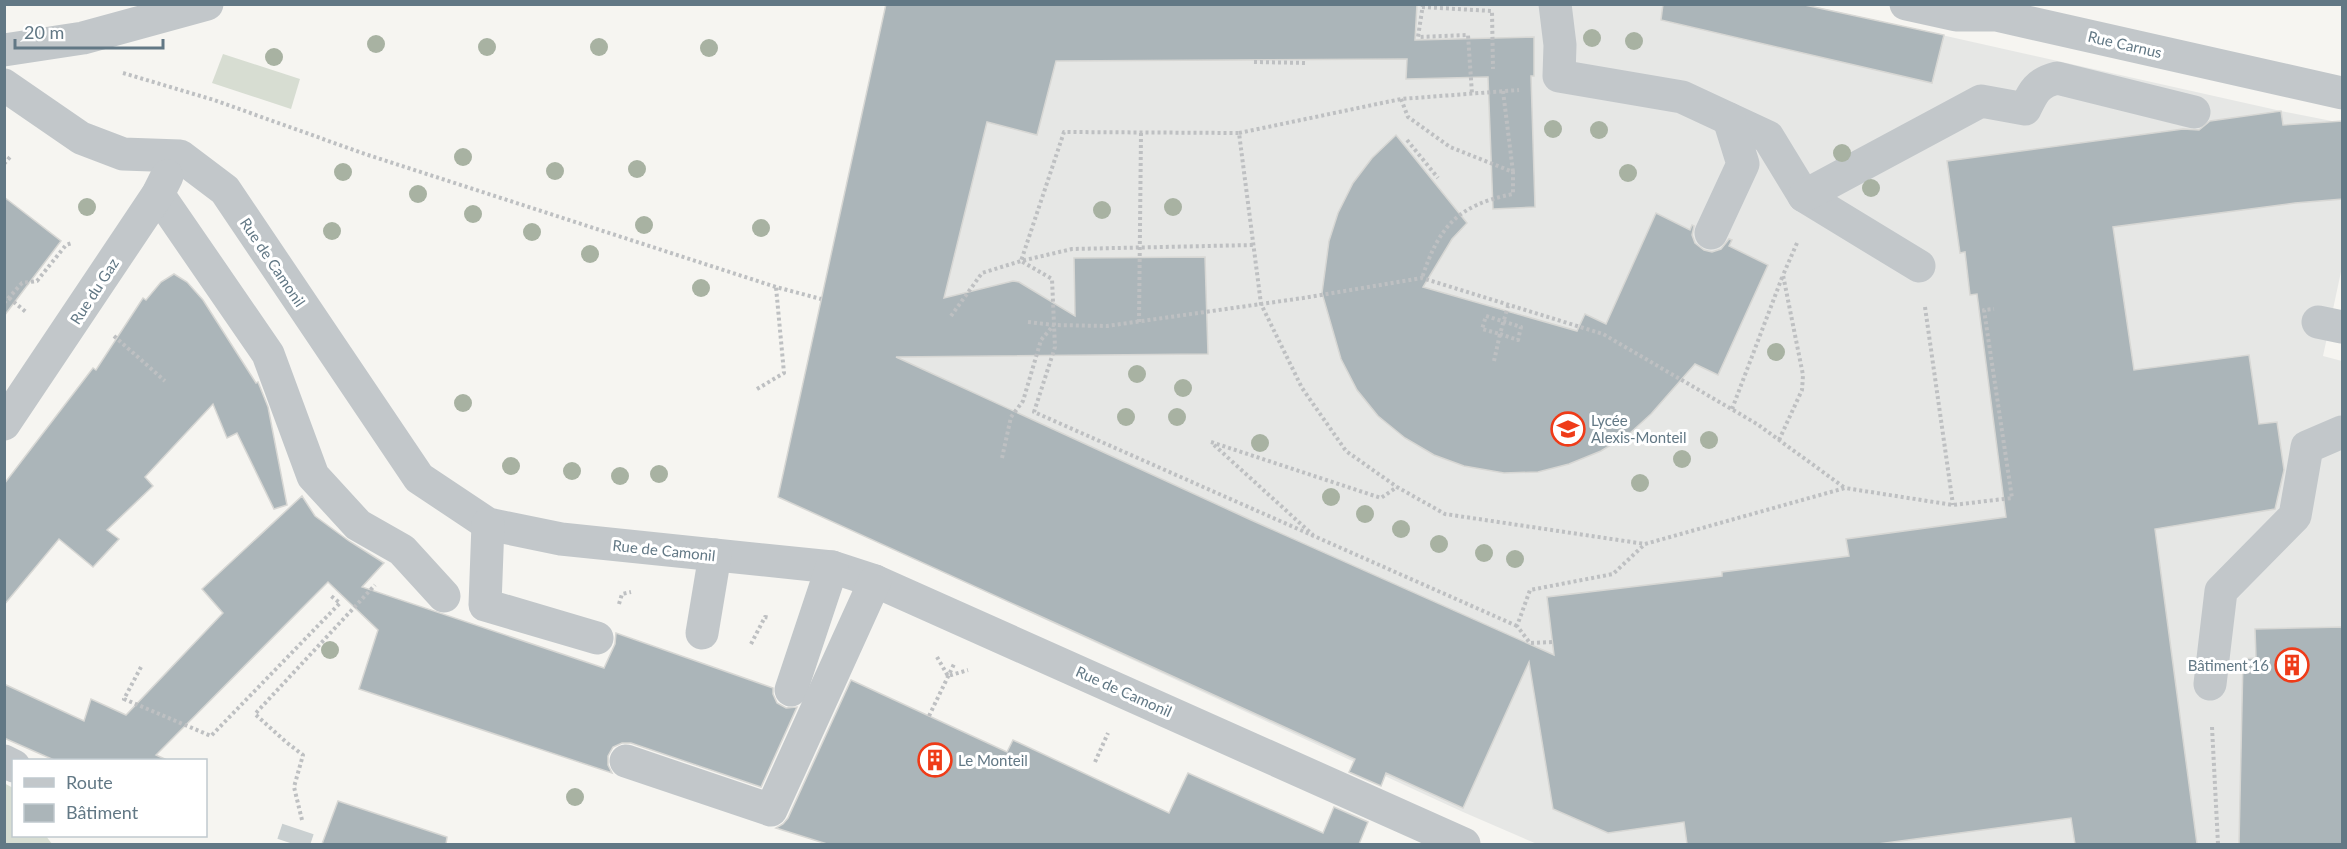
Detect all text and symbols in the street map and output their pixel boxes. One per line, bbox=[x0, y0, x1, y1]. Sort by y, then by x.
scale bar bbox=[15, 12, 164, 50]
text: 20 m bbox=[24, 21, 64, 43]
street label: Rue Carnus bbox=[2086, 27, 2164, 61]
street label: Rue de Camonil bbox=[237, 214, 309, 310]
street label: Rue du Gaz bbox=[66, 254, 122, 327]
school or university icon: Lycée Alexis-Monteil bbox=[1550, 411, 1586, 447]
place label: Lycée Alexis-Monteil bbox=[1591, 411, 1687, 446]
street label: Rue de Camonil bbox=[612, 536, 716, 564]
building icon: Bâtiment 16 bbox=[2274, 647, 2310, 683]
place label: Bâtiment 16 bbox=[2188, 656, 2269, 674]
street label: Rue de Camonil bbox=[1073, 662, 1175, 720]
building icon: Le Monteil bbox=[917, 742, 953, 778]
place label: Le Monteil bbox=[958, 751, 1028, 769]
legend bbox=[12, 759, 207, 837]
text: Route bbox=[66, 771, 113, 793]
text: Bâtiment bbox=[66, 801, 139, 823]

